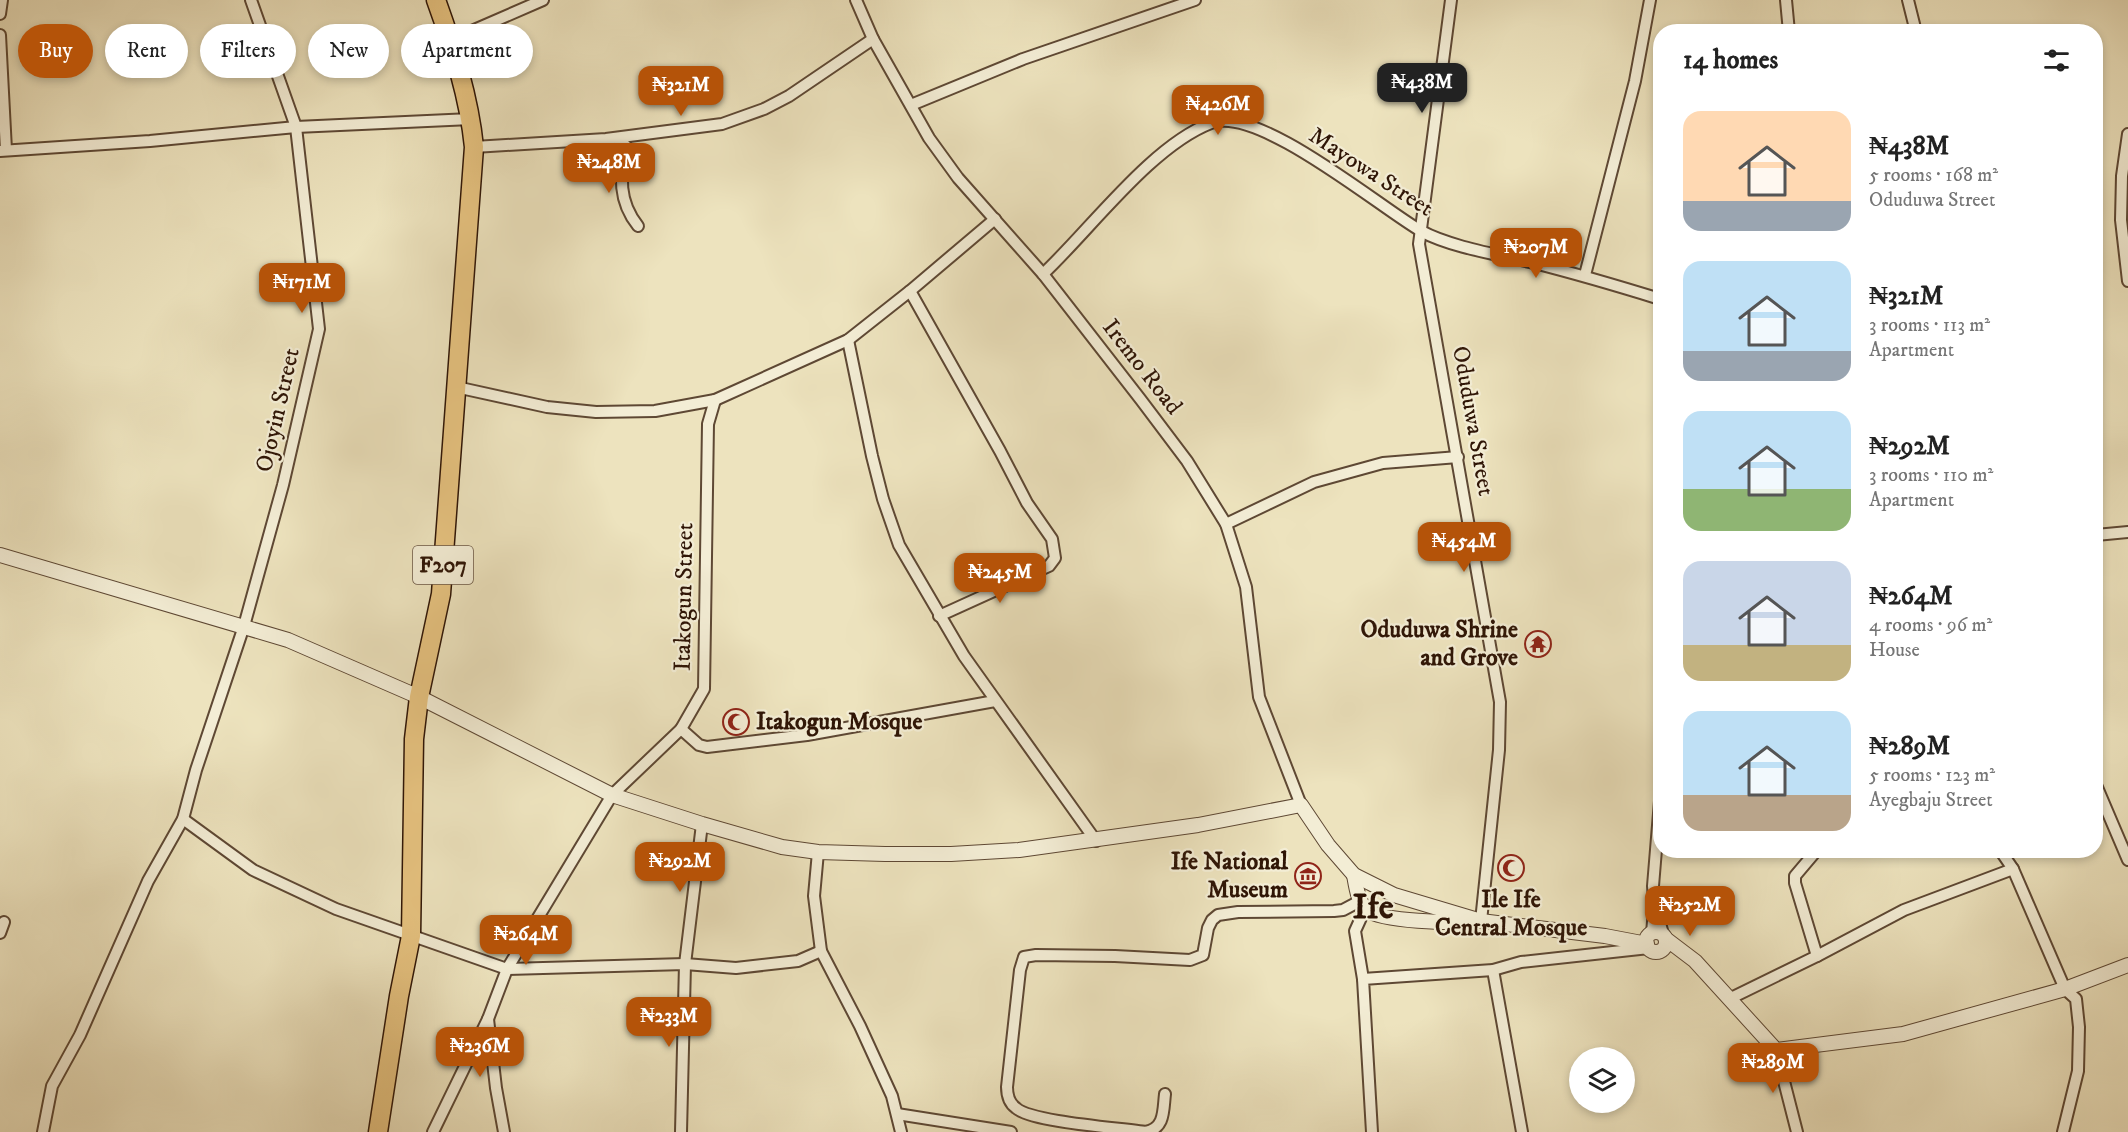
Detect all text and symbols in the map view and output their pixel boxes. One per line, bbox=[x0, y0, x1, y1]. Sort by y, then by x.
chip: Buy bbox=[18, 24, 93, 78]
chip: Rent bbox=[105, 24, 188, 78]
chip: Filters bbox=[200, 24, 296, 78]
chip: New bbox=[308, 24, 389, 78]
chip: Apartment bbox=[401, 24, 533, 78]
text: 14 homes bbox=[1683, 44, 1778, 77]
icon: filters bbox=[2040, 44, 2073, 77]
pin: ₦438M bbox=[1380, 63, 1464, 114]
pin: ₦321M bbox=[639, 66, 723, 117]
text: ₦438M bbox=[1391, 70, 1453, 95]
text: ₦321M bbox=[652, 73, 710, 98]
pin: ₦426M bbox=[1176, 85, 1260, 136]
text: ₦426M bbox=[1186, 92, 1250, 117]
street label: Mayowa Street bbox=[1303, 121, 1439, 224]
text: ₦438M bbox=[1869, 130, 1949, 163]
icon: home bbox=[1731, 135, 1803, 207]
pin: ₦248M bbox=[567, 143, 651, 194]
text: ₦248M bbox=[577, 150, 641, 175]
text: 5 rooms · 168 m² bbox=[1869, 163, 1998, 188]
text: Oduduwa Street bbox=[1869, 188, 1995, 213]
pin: ₦207M bbox=[1494, 228, 1578, 279]
text: ₦207M bbox=[1504, 235, 1568, 260]
pin: ₦171M bbox=[260, 263, 344, 314]
text: ₦171M bbox=[273, 270, 331, 295]
text: ₦321M bbox=[1869, 280, 1944, 313]
icon: home bbox=[1731, 285, 1803, 357]
street label: Iremo Road bbox=[1095, 313, 1189, 421]
text: 3 rooms · 113 m² bbox=[1869, 313, 1990, 338]
text: Apartment bbox=[1869, 338, 1954, 363]
street label: Oduduwa Street bbox=[1445, 344, 1501, 499]
street label: Ojoyin Street bbox=[249, 345, 307, 475]
text: ₦292M bbox=[1869, 430, 1950, 463]
icon: home bbox=[1731, 435, 1803, 507]
text: 3 rooms · 110 m² bbox=[1869, 463, 1993, 488]
text: Apartment bbox=[1869, 488, 1954, 513]
street label: Itakogun Street bbox=[668, 522, 700, 671]
pin: ₦454M bbox=[1422, 522, 1506, 573]
text: ₦454M bbox=[1432, 529, 1496, 554]
road number: F207 bbox=[413, 546, 473, 584]
pin: ₦245M bbox=[958, 553, 1042, 604]
text: ₦245M bbox=[968, 560, 1032, 585]
text: ₦264M bbox=[1869, 580, 1953, 613]
icon: home bbox=[1731, 585, 1803, 657]
text: 4 rooms · 96 m² bbox=[1869, 613, 1992, 638]
place label: Oduduwa Shrine and Grove bbox=[1361, 615, 1518, 673]
temple icon: Oduduwa Shrine and Grove bbox=[1523, 629, 1553, 659]
text: House bbox=[1869, 638, 1920, 663]
mosque icon: Itakogun Mosque bbox=[721, 707, 751, 737]
place label: Itakogun Mosque bbox=[756, 707, 922, 737]
text: ₦289M bbox=[1869, 730, 1950, 763]
icon: home bbox=[1731, 735, 1803, 807]
text: 5 rooms · 123 m² bbox=[1869, 763, 1995, 788]
text: Ayegbaju Street bbox=[1869, 788, 1993, 813]
pin: ₦292M bbox=[638, 842, 722, 893]
place label: Ife National Museum bbox=[1171, 847, 1289, 905]
text: ₦292M bbox=[649, 849, 711, 874]
mosque icon: Ile Ife Central Mosque bbox=[1496, 853, 1526, 883]
museum icon: Ife National Museum bbox=[1293, 861, 1323, 891]
district label: Ife bbox=[1352, 885, 1394, 930]
place label: Ile Ife Central Mosque bbox=[1435, 885, 1587, 943]
pin: ₦252M bbox=[1648, 886, 1732, 937]
text: ₦252M bbox=[1659, 893, 1721, 918]
pin: ₦264M bbox=[484, 915, 568, 966]
text: ₦264M bbox=[494, 922, 558, 947]
pin: ₦233M bbox=[627, 997, 711, 1048]
text: ₦233M bbox=[640, 1004, 698, 1029]
pin: ₦236M bbox=[438, 1027, 522, 1078]
text: ₦236M bbox=[450, 1034, 510, 1059]
pin: ₦289M bbox=[1731, 1043, 1815, 1094]
map controls bbox=[1569, 1047, 1635, 1113]
button: layers bbox=[1569, 1047, 1635, 1113]
text: ₦289M bbox=[1742, 1050, 1804, 1075]

